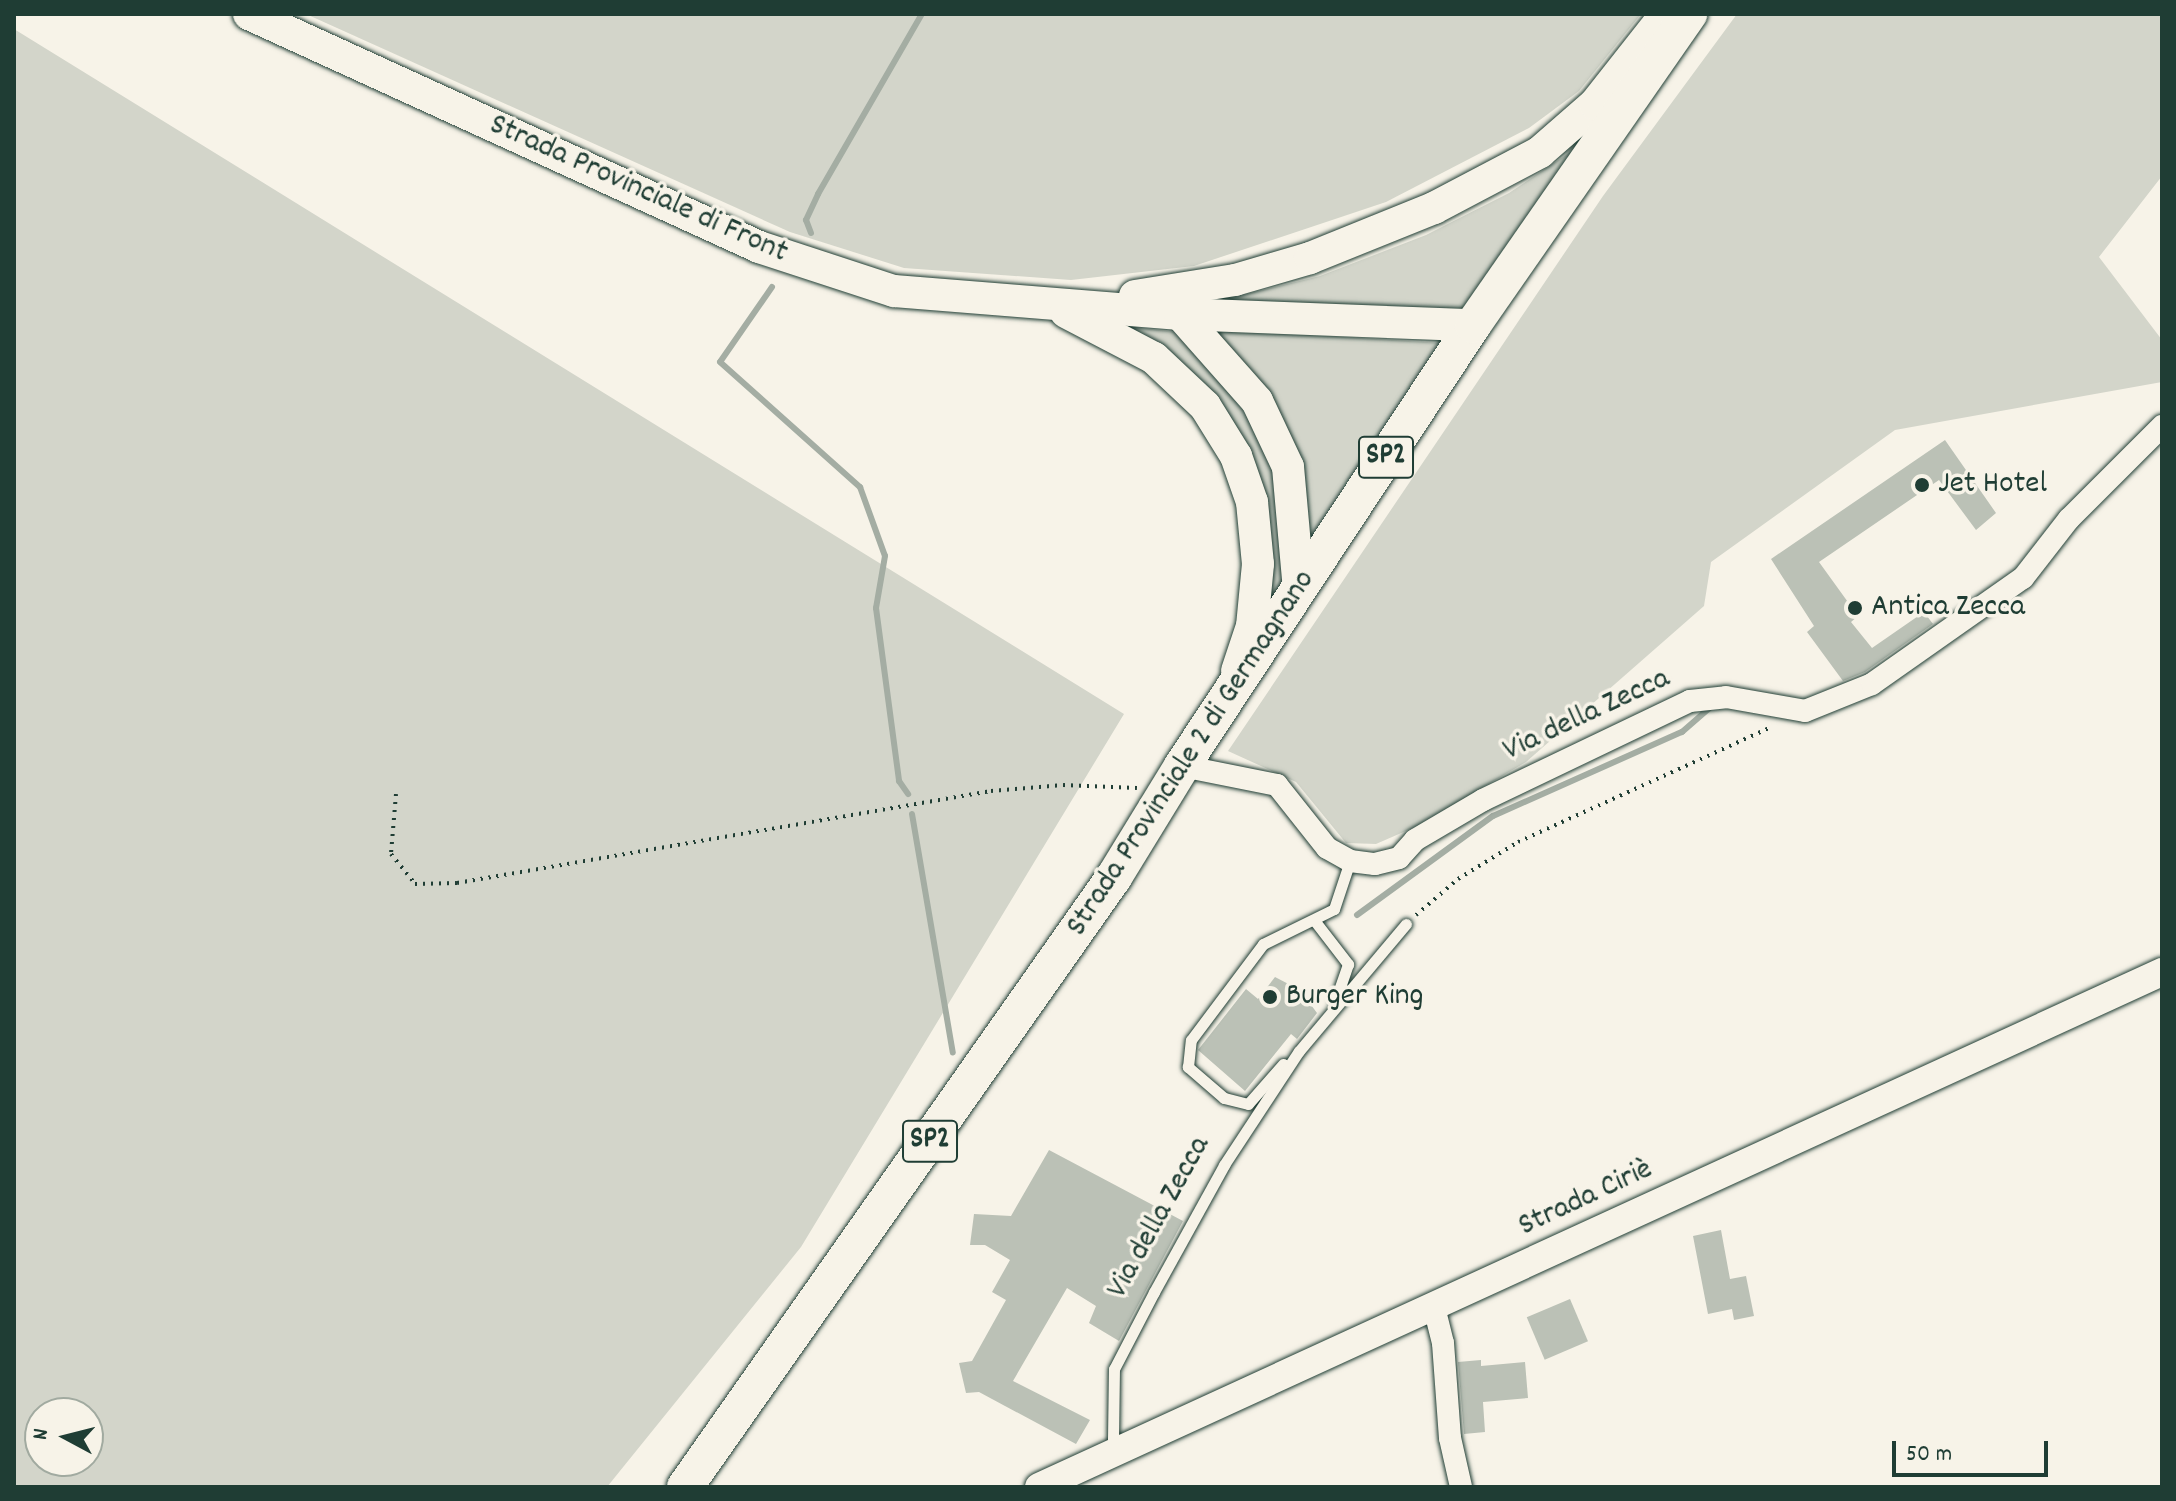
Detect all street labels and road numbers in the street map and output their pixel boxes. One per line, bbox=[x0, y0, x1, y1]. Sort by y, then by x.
street label: Strada Provinciale di Front bbox=[483, 107, 793, 273]
road number: SP2 bbox=[1358, 431, 1414, 483]
street label: Strada Provinciale 2 di Germagnano bbox=[1059, 564, 1325, 944]
street label: Via della Zecca bbox=[1498, 661, 1676, 771]
road number: SP2 bbox=[902, 1115, 958, 1167]
street label: Via della Zecca bbox=[1100, 1130, 1220, 1306]
street label: Strada Ciriè bbox=[1513, 1151, 1659, 1247]

